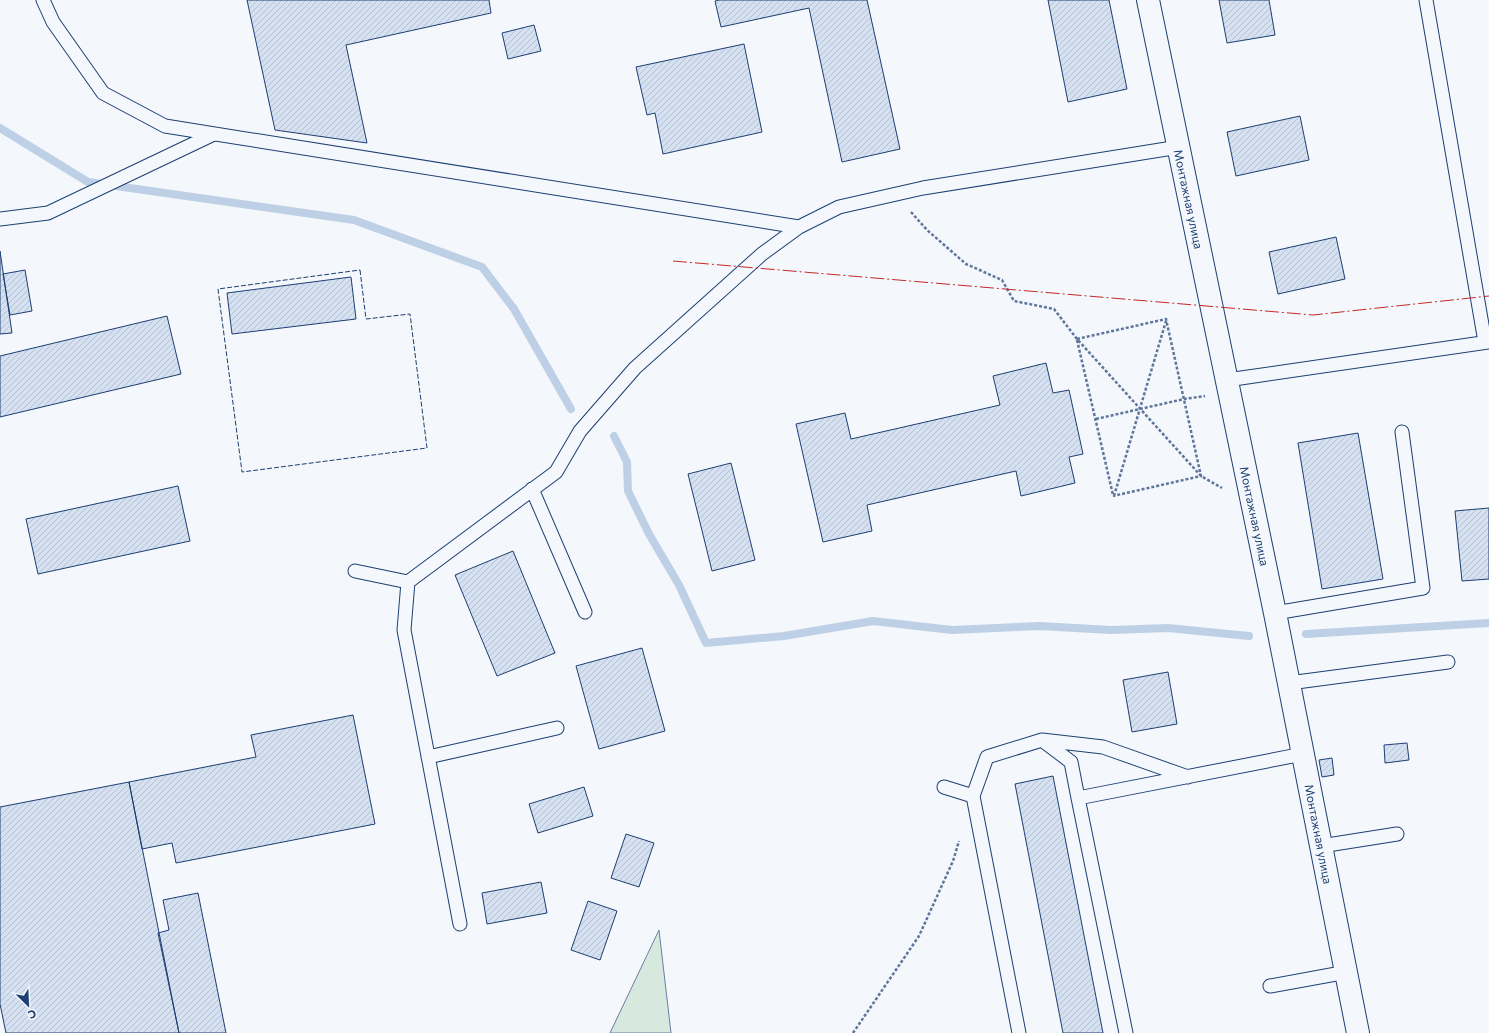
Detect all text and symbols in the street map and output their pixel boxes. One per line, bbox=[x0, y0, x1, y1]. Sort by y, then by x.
street label: Монтажная улица bbox=[1172, 148, 1206, 250]
street label: Монтажная улица bbox=[1238, 465, 1272, 567]
street label: Монтажная улица bbox=[1302, 783, 1336, 885]
north arrow bbox=[8, 985, 48, 1025]
text: С bbox=[26, 1007, 38, 1022]

